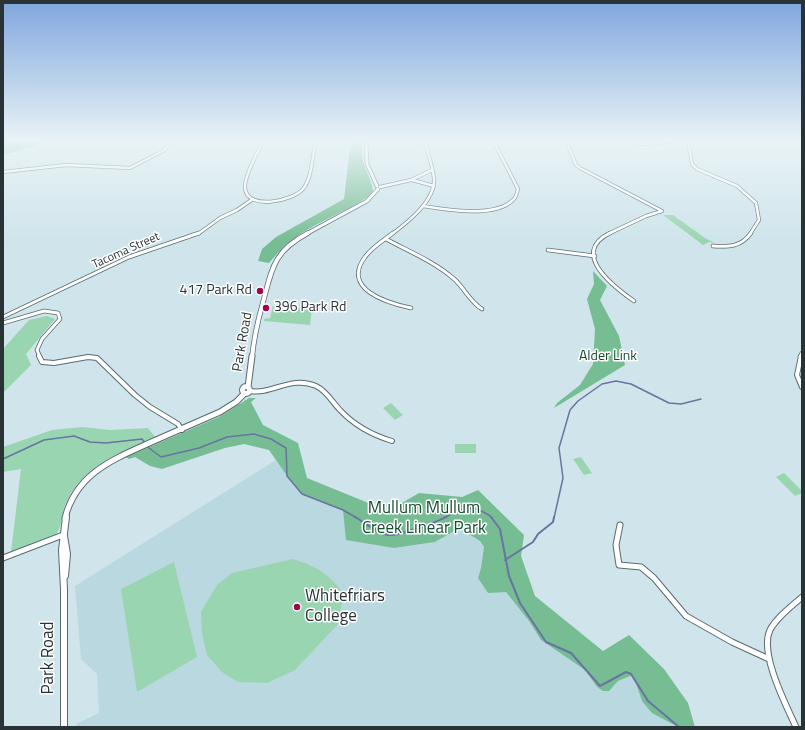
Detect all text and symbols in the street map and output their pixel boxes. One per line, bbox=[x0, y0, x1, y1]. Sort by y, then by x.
street label: Tacoma Street bbox=[90, 230, 162, 272]
place label: 417 Park Rd bbox=[180, 283, 252, 299]
marker: 417 Park Rd bbox=[255, 286, 265, 296]
place label: 396 Park Rd bbox=[274, 300, 346, 316]
marker: 396 Park Rd bbox=[261, 303, 271, 313]
street label: Park Road bbox=[230, 311, 256, 373]
park label: Alder Link bbox=[579, 349, 637, 365]
park label: Mullum Mullum Creek Linear Park bbox=[362, 499, 486, 539]
place label: Whitefriars College bbox=[305, 587, 385, 627]
marker: Whitefriars College bbox=[292, 602, 302, 612]
street label: Park Road bbox=[39, 621, 59, 695]

